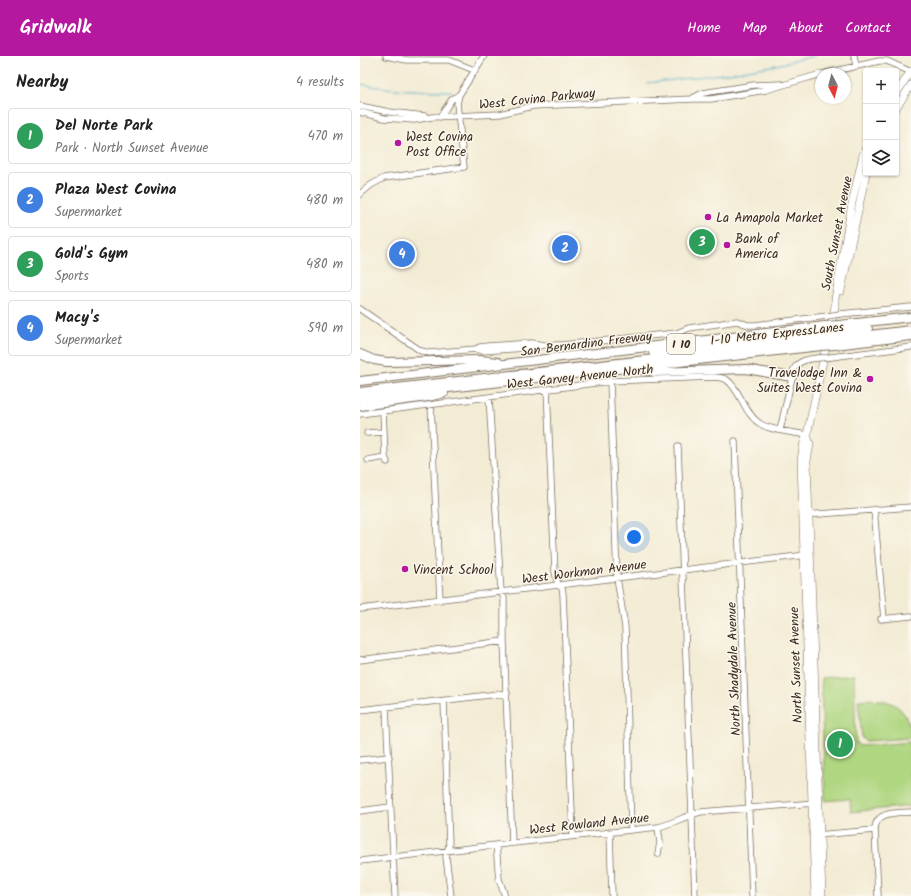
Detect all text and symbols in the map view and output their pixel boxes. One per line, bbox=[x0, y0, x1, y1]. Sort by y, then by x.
text: Gridwalk bbox=[20, 13, 91, 43]
text: Home bbox=[687, 17, 721, 39]
text: Map bbox=[743, 17, 767, 39]
text: About bbox=[789, 17, 823, 39]
text: Contact bbox=[845, 17, 891, 39]
north arrow bbox=[815, 68, 851, 104]
map controls bbox=[863, 68, 899, 176]
button: + bbox=[863, 68, 899, 104]
text: Nearby bbox=[16, 69, 68, 96]
text: 4 results bbox=[296, 72, 344, 93]
street label: West Covina Parkway bbox=[478, 83, 597, 116]
button: − bbox=[863, 104, 899, 140]
text: Del Norte Park bbox=[55, 114, 152, 138]
text: 1 bbox=[28, 126, 32, 147]
text: 470 m bbox=[308, 126, 343, 147]
place label: West Covina Post Office bbox=[406, 127, 473, 163]
text: Park · North Sunset Avenue bbox=[55, 138, 208, 159]
marker: West Covina Post Office bbox=[393, 138, 403, 148]
button: layers bbox=[863, 140, 899, 176]
street label: South Sunset Avenue bbox=[816, 174, 859, 292]
text: Plaza West Covina bbox=[55, 178, 176, 202]
text: 2 bbox=[26, 190, 34, 211]
text: 480 m bbox=[306, 190, 343, 211]
text: Supermarket bbox=[55, 202, 122, 223]
place label: La Amapola Market bbox=[716, 208, 824, 229]
marker: La Amapola Market bbox=[703, 212, 713, 222]
pin: 3 bbox=[689, 227, 715, 257]
place label: Bank of America bbox=[735, 229, 780, 265]
pin: 2 bbox=[552, 233, 578, 263]
pin: 4 bbox=[389, 239, 415, 269]
marker: Bank of America bbox=[722, 240, 732, 250]
text: Gold's Gym bbox=[55, 242, 128, 266]
text: 3 bbox=[26, 254, 34, 275]
text: 480 m bbox=[306, 254, 343, 275]
text: Sports bbox=[55, 266, 89, 287]
text: Macy's bbox=[55, 306, 99, 330]
street label: I-10 Metro ExpressLanes bbox=[709, 317, 846, 352]
text: 4 bbox=[26, 318, 34, 339]
text: 590 m bbox=[308, 318, 343, 339]
street label: San Bernardino Freeway bbox=[519, 326, 654, 363]
text: Supermarket bbox=[55, 330, 122, 351]
road number: I 10 bbox=[667, 334, 695, 354]
street label: West Garvey Avenue North bbox=[506, 359, 655, 396]
place label: Travelodge Inn & Suites West Covina bbox=[757, 363, 862, 399]
marker: Travelodge Inn & Suites West Covina bbox=[865, 374, 875, 384]
your location bbox=[624, 527, 644, 547]
street label: West Workman Avenue bbox=[521, 554, 648, 591]
place label: Vincent School bbox=[413, 560, 493, 581]
marker: Vincent School bbox=[400, 564, 410, 574]
street label: North Shadydale Avenue bbox=[722, 602, 747, 736]
street label: North Sunset Avenue bbox=[784, 606, 809, 723]
pin: 1 bbox=[827, 729, 853, 759]
street label: West Rowland Avenue bbox=[528, 808, 650, 841]

